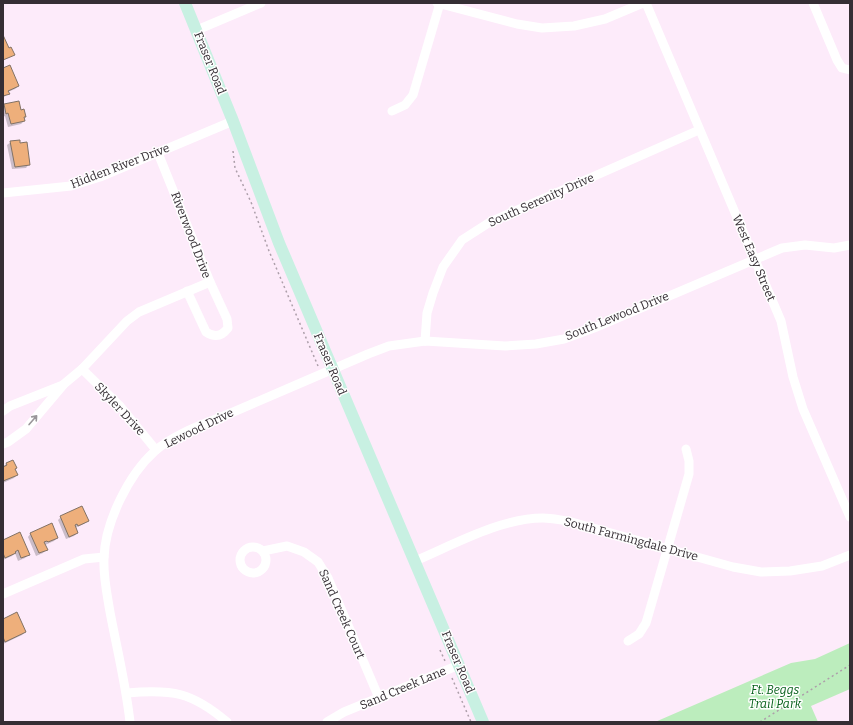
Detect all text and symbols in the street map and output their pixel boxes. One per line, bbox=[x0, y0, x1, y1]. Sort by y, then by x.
street label: Fraser Road bbox=[191, 30, 229, 96]
street label: Hidden River Drive bbox=[69, 141, 171, 191]
street label: South Serenity Drive bbox=[486, 170, 596, 230]
street label: Riverwood Drive bbox=[168, 190, 214, 280]
street label: West Easy Street bbox=[730, 213, 779, 304]
street label: South Lewood Drive bbox=[563, 289, 671, 343]
street label: Fraser Road bbox=[311, 331, 349, 397]
street label: Skyler Drive bbox=[92, 380, 148, 438]
street label: Lewood Drive bbox=[162, 405, 236, 451]
one-way arrow bbox=[29, 415, 38, 425]
street label: South Farmingdale Drive bbox=[562, 514, 700, 564]
street label: Sand Creek Court bbox=[316, 567, 368, 662]
street label: Fraser Road bbox=[439, 629, 477, 695]
street label: Sand Creek Lane bbox=[358, 663, 448, 713]
park label: Ft. Beggs Trail Park bbox=[749, 683, 802, 711]

